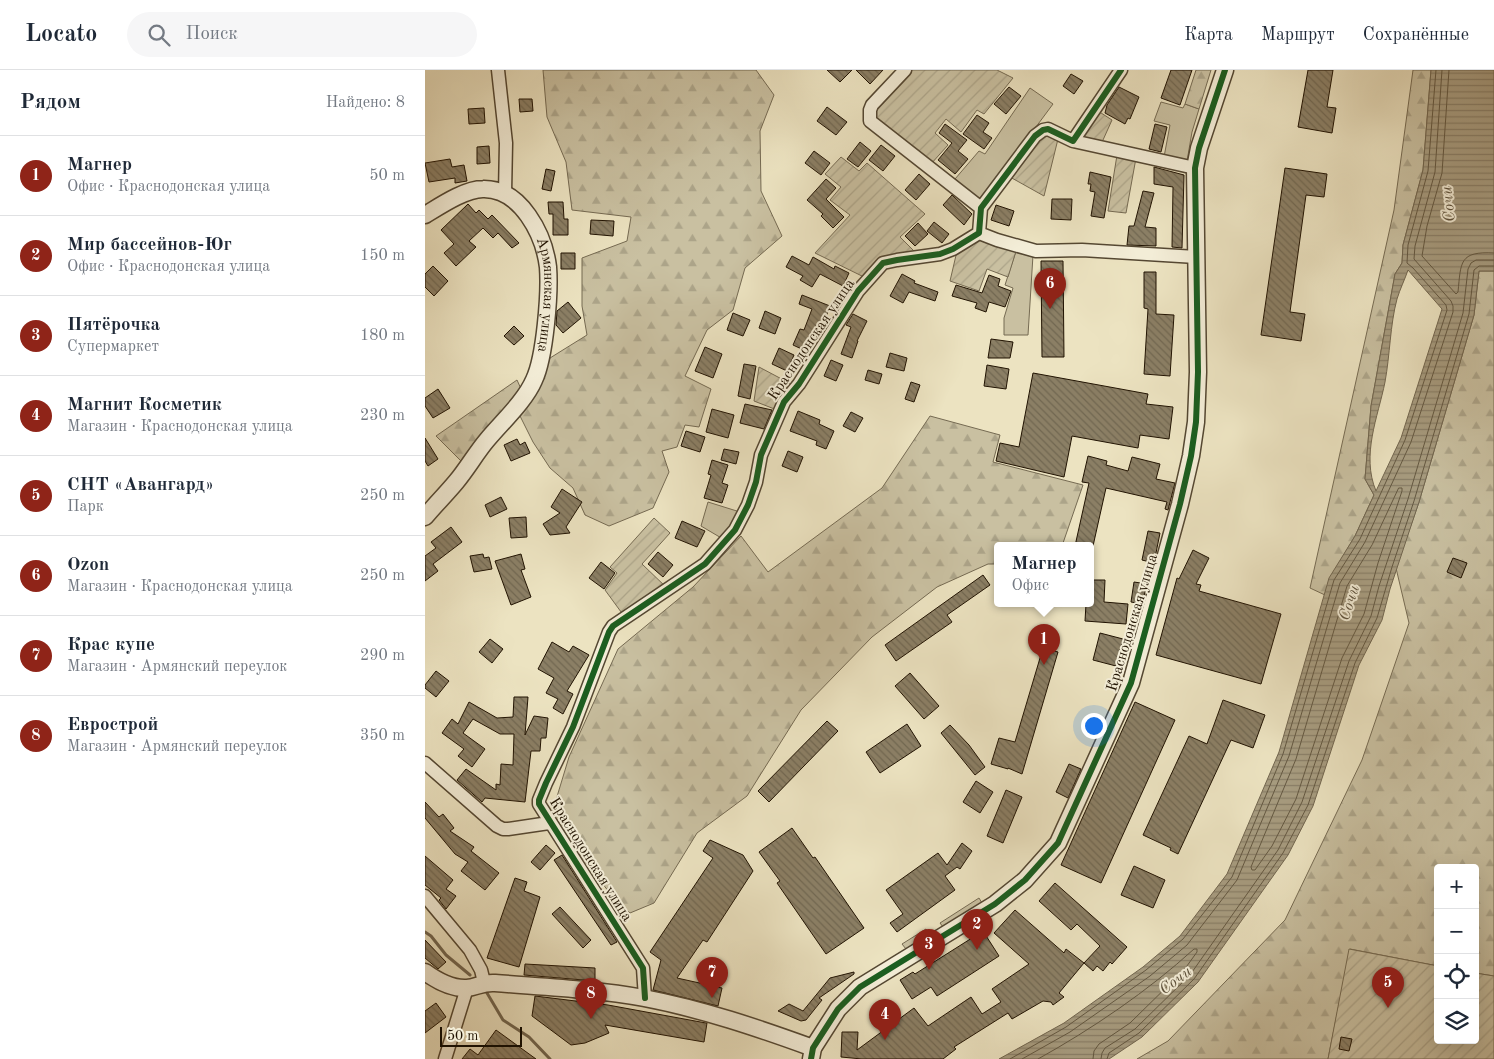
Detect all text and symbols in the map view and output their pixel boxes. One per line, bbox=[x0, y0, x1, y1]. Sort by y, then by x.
search box bbox=[127, 12, 477, 57]
icon: search bbox=[145, 21, 173, 49]
text: Locato bbox=[25, 23, 97, 47]
text: Поиск bbox=[185, 25, 238, 44]
text: Карта bbox=[1184, 26, 1233, 44]
text: Маршрут bbox=[1261, 26, 1335, 44]
text: Сохранённые bbox=[1363, 26, 1469, 44]
text: Рядом bbox=[20, 92, 81, 113]
text: Найдено: 8 bbox=[326, 95, 405, 111]
text: Магнер bbox=[67, 156, 132, 175]
text: 1 bbox=[31, 168, 41, 184]
text: 50 m bbox=[369, 168, 405, 184]
text: Офис · Краснодонская улица bbox=[67, 179, 270, 195]
water label: Сочи bbox=[1439, 185, 1459, 223]
street label: Армянская улица bbox=[533, 235, 556, 354]
text: Мир бассейнов-Юг bbox=[67, 236, 232, 255]
text: 2 bbox=[31, 248, 41, 264]
text: 150 m bbox=[360, 248, 405, 264]
text: Офис · Краснодонская улица bbox=[67, 259, 270, 275]
pin: 6 bbox=[1034, 268, 1066, 309]
street label: Краснодонская улица bbox=[766, 276, 858, 403]
text: Пятёрочка bbox=[67, 316, 160, 335]
text: 3 bbox=[31, 328, 41, 344]
text: 180 m bbox=[360, 328, 405, 344]
text: Супермаркет bbox=[67, 339, 159, 355]
text: Магнит Косметик bbox=[67, 396, 222, 415]
text: 4 bbox=[31, 408, 41, 424]
text: 230 m bbox=[360, 408, 405, 424]
text: Магазин · Краснодонская улица bbox=[67, 419, 293, 435]
text: СНТ «Авангард» bbox=[67, 476, 214, 495]
text: 5 bbox=[31, 488, 41, 504]
text: 250 m bbox=[360, 488, 405, 504]
text: Парк bbox=[67, 499, 104, 515]
popup bbox=[994, 542, 1094, 607]
street label: Краснодонская улица bbox=[1105, 552, 1161, 693]
text: Магнер bbox=[1011, 555, 1077, 574]
text: Ozon bbox=[67, 556, 109, 575]
text: 6 bbox=[31, 568, 41, 584]
text: 250 m bbox=[360, 568, 405, 584]
text: Офис bbox=[1011, 578, 1049, 594]
text: Магазин · Краснодонская улица bbox=[67, 579, 293, 595]
water label: Сочи bbox=[1337, 583, 1363, 623]
pin: 1 bbox=[1028, 624, 1060, 665]
text: Крас купе bbox=[67, 636, 155, 655]
text: 7 bbox=[31, 648, 41, 664]
text: 290 m bbox=[360, 648, 405, 664]
text: Магазин · Армянский переулок bbox=[67, 659, 287, 675]
your location bbox=[1081, 713, 1107, 739]
text: Еврострой bbox=[67, 716, 158, 735]
text: 8 bbox=[31, 728, 41, 744]
text: 350 m bbox=[360, 728, 405, 744]
text: Магазин · Армянский переулок bbox=[67, 739, 287, 755]
street label: Краснодонская улица bbox=[546, 795, 634, 925]
map controls bbox=[1434, 864, 1479, 1044]
button: + bbox=[1434, 864, 1479, 909]
pin: 2 bbox=[961, 909, 993, 950]
button: − bbox=[1434, 909, 1479, 954]
pin: 3 bbox=[913, 929, 945, 970]
button: locate bbox=[1434, 954, 1479, 999]
pin: 7 bbox=[696, 957, 728, 998]
water label: Сочи bbox=[1157, 964, 1195, 998]
pin: 5 bbox=[1372, 967, 1404, 1008]
pin: 8 bbox=[575, 978, 607, 1019]
pin: 4 bbox=[869, 999, 901, 1040]
button: layers bbox=[1434, 999, 1479, 1044]
scale bar bbox=[440, 1024, 523, 1047]
text: 50 m bbox=[447, 1029, 478, 1043]

